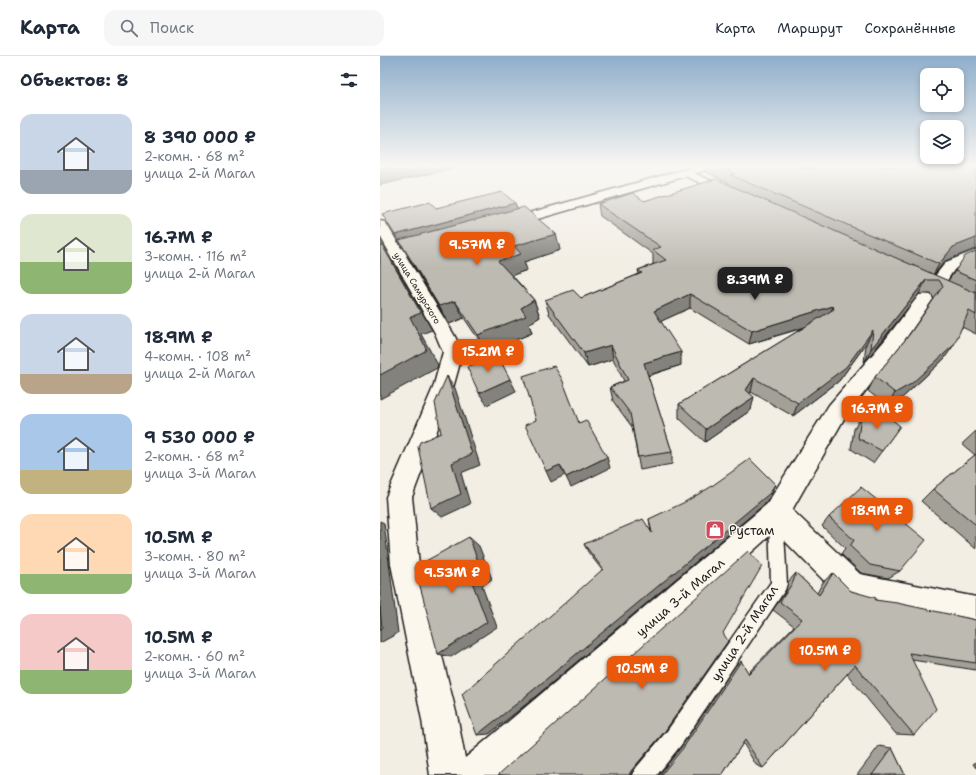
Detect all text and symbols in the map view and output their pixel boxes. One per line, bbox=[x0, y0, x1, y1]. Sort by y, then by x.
search box bbox=[104, 10, 384, 46]
text: Карта bbox=[20, 15, 80, 40]
icon: search bbox=[118, 17, 140, 39]
text: Поиск bbox=[150, 18, 194, 38]
text: Карта bbox=[715, 19, 755, 37]
text: Маршрут bbox=[777, 19, 843, 37]
text: Сохранённые bbox=[865, 19, 956, 37]
map controls bbox=[920, 68, 964, 164]
button: locate bbox=[920, 68, 964, 112]
text: Объектов: 8 bbox=[20, 69, 129, 91]
icon: filters bbox=[338, 69, 360, 91]
button: layers bbox=[920, 120, 964, 164]
text: 8 390 000 ₽ bbox=[144, 126, 256, 148]
icon: home bbox=[52, 130, 100, 178]
text: 2-комн. · 68 m² bbox=[144, 148, 245, 165]
text: улица 2-й Магал bbox=[144, 165, 255, 182]
text: 16.7M ₽ bbox=[144, 226, 213, 248]
icon: home bbox=[52, 230, 100, 278]
pin: 9.57M ₽ bbox=[440, 232, 514, 266]
text: 9.57M ₽ bbox=[449, 236, 505, 253]
text: 3-комн. · 116 m² bbox=[144, 248, 247, 265]
street label: улица Самурского bbox=[391, 250, 443, 326]
text: улица 2-й Магал bbox=[144, 265, 255, 282]
pin: 8.39M ₽ bbox=[718, 267, 792, 301]
text: 8.39M ₽ bbox=[727, 271, 783, 288]
text: 18.9M ₽ bbox=[144, 326, 213, 348]
icon: home bbox=[52, 330, 100, 378]
pin: 15.2M ₽ bbox=[451, 339, 525, 373]
text: 15.2M ₽ bbox=[461, 343, 515, 360]
text: 4-комн. · 108 m² bbox=[144, 348, 251, 365]
text: улица 2-й Магал bbox=[144, 365, 255, 382]
pin: 16.7M ₽ bbox=[840, 396, 914, 430]
text: 16.7M ₽ bbox=[851, 400, 903, 417]
text: 9 530 000 ₽ bbox=[144, 426, 255, 448]
icon: home bbox=[52, 430, 100, 478]
text: 2-комн. · 68 m² bbox=[144, 448, 245, 465]
text: улица 3-й Магал bbox=[144, 465, 256, 482]
pin: 18.9M ₽ bbox=[840, 498, 914, 532]
text: 18.9M ₽ bbox=[851, 502, 903, 519]
shop icon: Рустам bbox=[704, 519, 726, 541]
place label: Рустам bbox=[729, 522, 774, 539]
text: 10.5M ₽ bbox=[144, 526, 213, 548]
icon: home bbox=[52, 530, 100, 578]
text: 3-комн. · 80 m² bbox=[144, 548, 246, 565]
street label: улица 3-й Магал bbox=[632, 554, 729, 641]
pin: 9.53M ₽ bbox=[415, 560, 489, 594]
text: 9.53M ₽ bbox=[424, 564, 480, 581]
text: улица 3-й Магал bbox=[144, 565, 256, 582]
street label: улица 2-й Магал bbox=[707, 581, 782, 685]
text: 10.5M ₽ bbox=[144, 626, 213, 648]
icon: home bbox=[52, 630, 100, 678]
pin: 10.5M ₽ bbox=[788, 638, 862, 672]
text: 10.5M ₽ bbox=[799, 642, 851, 659]
text: 2-комн. · 60 m² bbox=[144, 648, 245, 665]
pin: 10.5M ₽ bbox=[605, 656, 679, 690]
text: 10.5M ₽ bbox=[616, 660, 668, 677]
text: улица 3-й Магал bbox=[144, 665, 256, 682]

